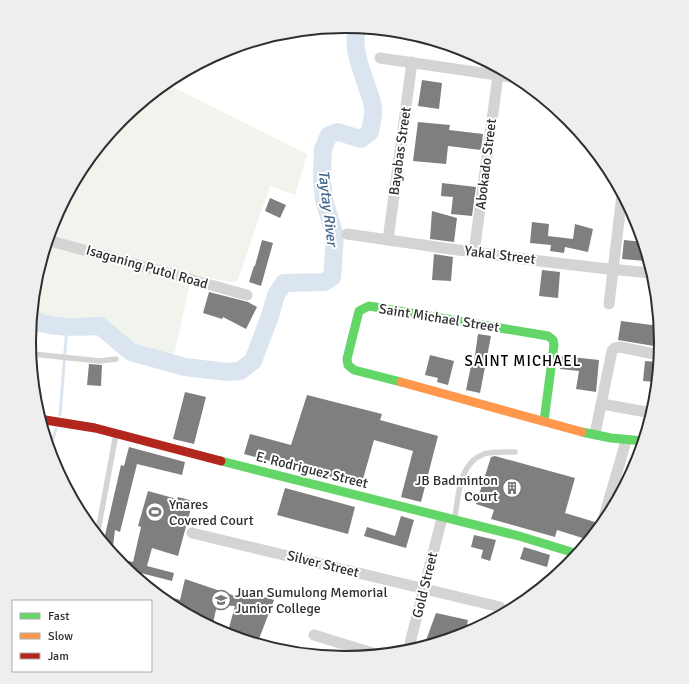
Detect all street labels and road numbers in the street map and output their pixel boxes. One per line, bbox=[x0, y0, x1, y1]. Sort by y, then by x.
street label: Bayabas Street bbox=[385, 106, 415, 196]
street label: Abokado Street bbox=[472, 117, 500, 210]
street label: Isaganing Putol Road bbox=[84, 241, 210, 293]
street label: Yakal Street bbox=[464, 242, 537, 268]
street label: Saint Michael Street bbox=[378, 300, 500, 336]
street label: E. Rodriguez Street bbox=[254, 448, 370, 492]
street label: Silver Street bbox=[285, 547, 361, 581]
street label: Gold Street bbox=[409, 550, 441, 620]

